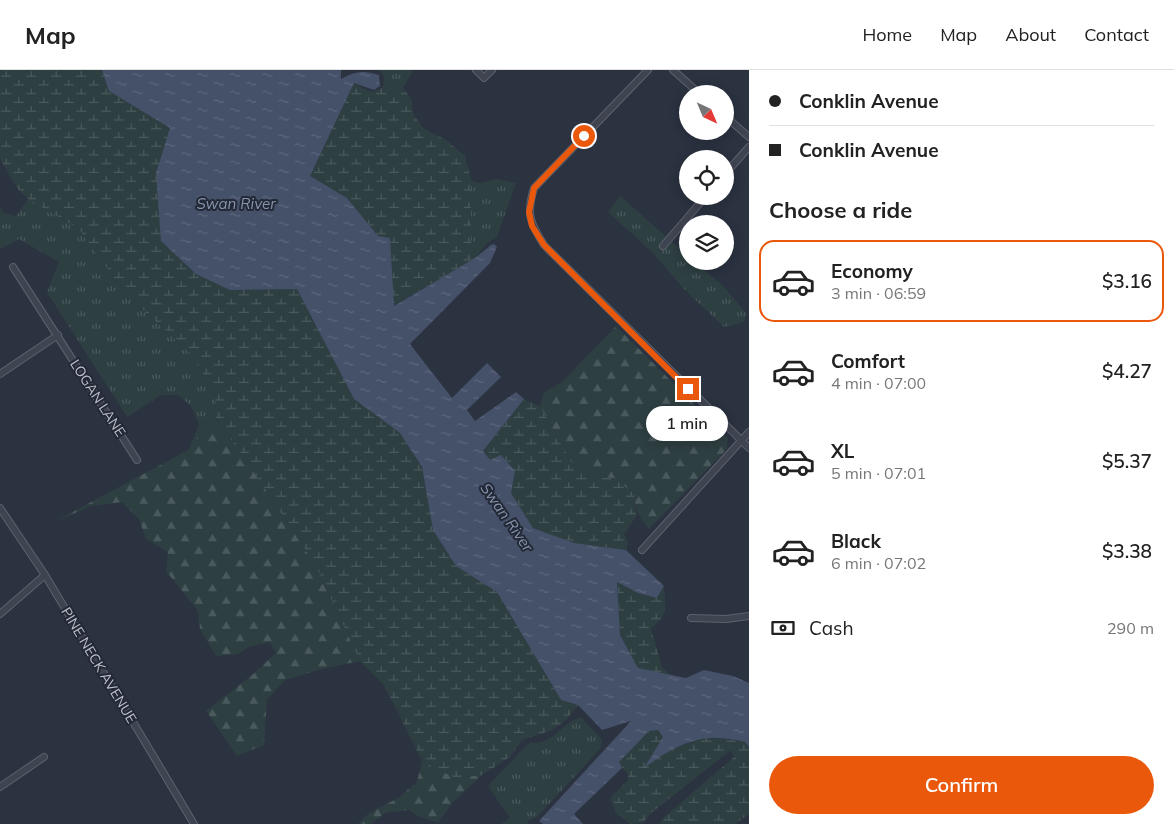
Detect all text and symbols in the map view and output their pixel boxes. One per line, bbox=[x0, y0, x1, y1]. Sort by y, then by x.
text: Map bbox=[25, 20, 76, 50]
text: Home bbox=[862, 23, 912, 46]
text: Map bbox=[940, 23, 977, 46]
text: About bbox=[1005, 23, 1056, 46]
text: Contact bbox=[1084, 23, 1149, 46]
north arrow bbox=[679, 85, 734, 140]
map controls bbox=[679, 85, 734, 270]
text: Conklin Avenue bbox=[799, 89, 939, 113]
route start bbox=[573, 125, 595, 147]
text: Conklin Avenue bbox=[799, 138, 939, 162]
button: locate bbox=[679, 150, 734, 205]
water label: Swan River bbox=[196, 194, 276, 213]
text: Choose a ride bbox=[769, 196, 912, 224]
button: layers bbox=[679, 215, 734, 270]
icon: car bbox=[771, 259, 816, 304]
text: Economy bbox=[831, 259, 913, 283]
text: $3.16 bbox=[1102, 269, 1152, 293]
text: 3 min · 06:59 bbox=[831, 283, 926, 303]
icon: car bbox=[771, 349, 816, 394]
text: Comfort bbox=[831, 349, 905, 373]
street label: LOGAN LANE bbox=[66, 356, 130, 440]
text: $4.27 bbox=[1102, 359, 1152, 383]
text: 4 min · 07:00 bbox=[831, 373, 926, 393]
route end bbox=[677, 378, 699, 400]
callout: 1 min bbox=[647, 406, 729, 442]
text: 1 min bbox=[666, 413, 708, 433]
icon: car bbox=[771, 439, 816, 484]
text: XL bbox=[831, 439, 854, 463]
text: $5.37 bbox=[1102, 449, 1152, 473]
text: 5 min · 07:01 bbox=[831, 463, 926, 483]
water label: Swan River bbox=[476, 479, 538, 555]
icon: car bbox=[771, 529, 816, 574]
text: Black bbox=[831, 529, 881, 553]
text: $3.38 bbox=[1102, 539, 1152, 563]
text: 6 min · 07:02 bbox=[831, 553, 926, 573]
street label: PINE NECK AVENUE bbox=[57, 604, 141, 726]
icon: cash bbox=[769, 614, 797, 642]
text: Cash bbox=[809, 616, 854, 640]
text: 290 m bbox=[1107, 618, 1154, 638]
button: Confirm bbox=[769, 756, 1154, 814]

